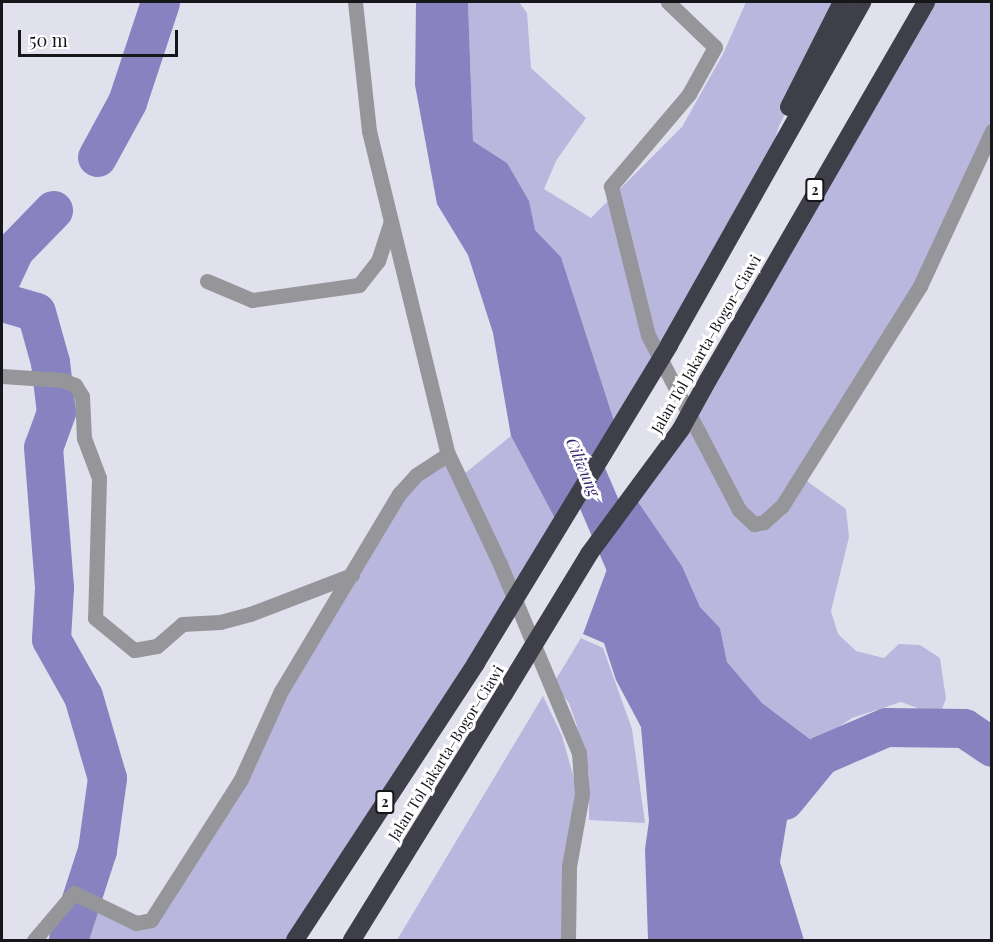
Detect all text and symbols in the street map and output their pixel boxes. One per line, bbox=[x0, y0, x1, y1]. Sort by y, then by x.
scale bar bbox=[21, 18, 182, 56]
text: 50 m bbox=[29, 28, 68, 52]
road number: 2 bbox=[804, 179, 826, 201]
street label: Jalan Tol Jakarta–Bogor–Ciawi bbox=[647, 252, 765, 436]
water label: Ciliwung bbox=[562, 435, 604, 499]
street label: Jalan Tol Jakarta–Bogor–Ciawi bbox=[385, 662, 507, 844]
road number: 2 bbox=[374, 791, 396, 813]

